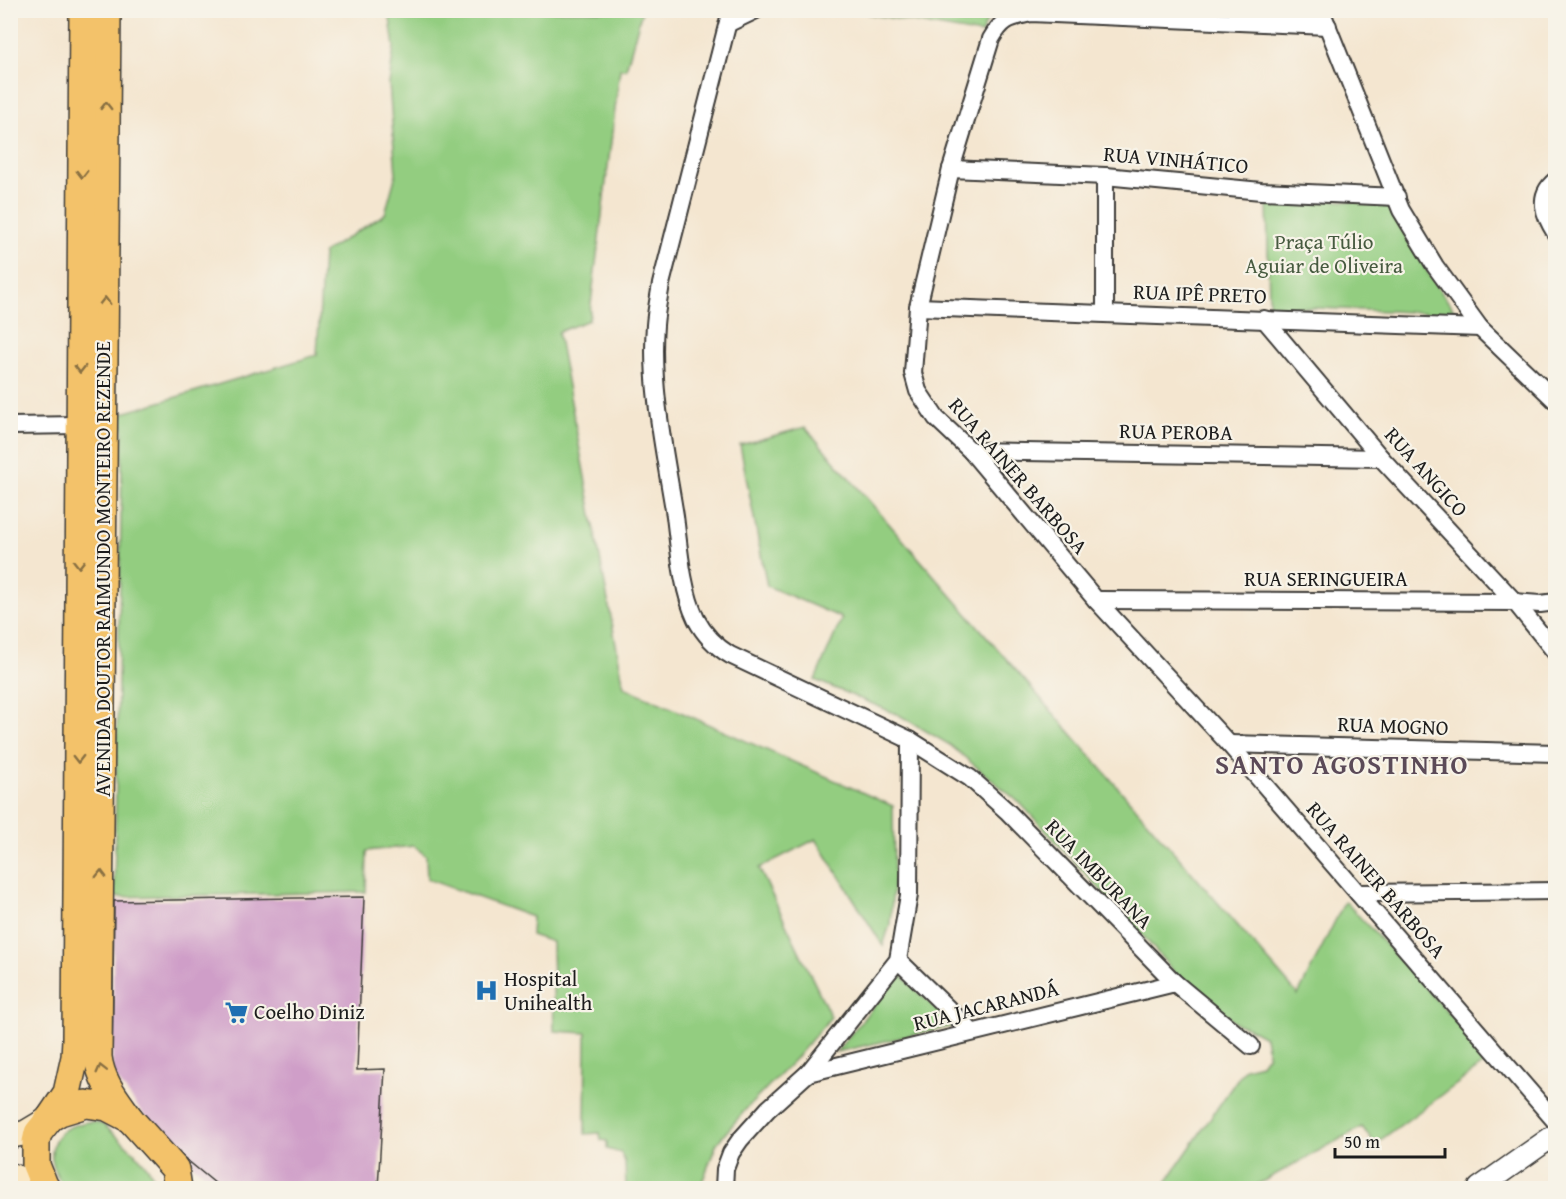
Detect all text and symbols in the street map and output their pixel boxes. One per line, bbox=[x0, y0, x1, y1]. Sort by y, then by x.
one-way arrow bbox=[100, 102, 112, 111]
street label: RUA VINHÁTICO bbox=[1102, 138, 1250, 181]
one-way arrow bbox=[76, 169, 88, 178]
park label: Praça Túlio Aguiar de Oliveira bbox=[1245, 226, 1403, 281]
street label: RUA IPÊ PRETO bbox=[1133, 276, 1267, 311]
one-way arrow bbox=[99, 297, 111, 306]
street label: AVENIDA DOUTOR RAIMUNDO MONTEIRO REZENDE bbox=[87, 341, 118, 797]
one-way arrow bbox=[74, 364, 86, 373]
street label: RUA RAINER BARBOSA bbox=[941, 390, 1096, 561]
street label: RUA PEROBA bbox=[1119, 415, 1233, 448]
street label: RUA ANGICO bbox=[1377, 420, 1475, 524]
one-way arrow bbox=[73, 559, 85, 568]
street label: RUA SERINGUEIRA bbox=[1244, 563, 1408, 594]
street label: RUA MOGNO bbox=[1337, 708, 1449, 743]
district label: SANTO AGOSTINHO bbox=[1215, 744, 1469, 784]
one-way arrow bbox=[72, 754, 84, 763]
street label: RUA RAINER BARBOSA bbox=[1299, 794, 1454, 965]
street label: RUA IMBURANA bbox=[1039, 811, 1160, 936]
one-way arrow bbox=[95, 870, 107, 879]
place label: Hospital Unihealth bbox=[504, 963, 592, 1018]
street label: RUA JACARANDÁ bbox=[910, 972, 1062, 1039]
hospital icon: Hospital Unihealth bbox=[473, 978, 499, 1004]
place label: Coelho Diniz bbox=[254, 996, 365, 1027]
supermarket icon: Coelho Diniz bbox=[223, 999, 249, 1025]
one-way arrow bbox=[96, 1064, 109, 1074]
scale bar bbox=[1335, 1121, 1444, 1159]
text: 50 m bbox=[1344, 1128, 1380, 1155]

